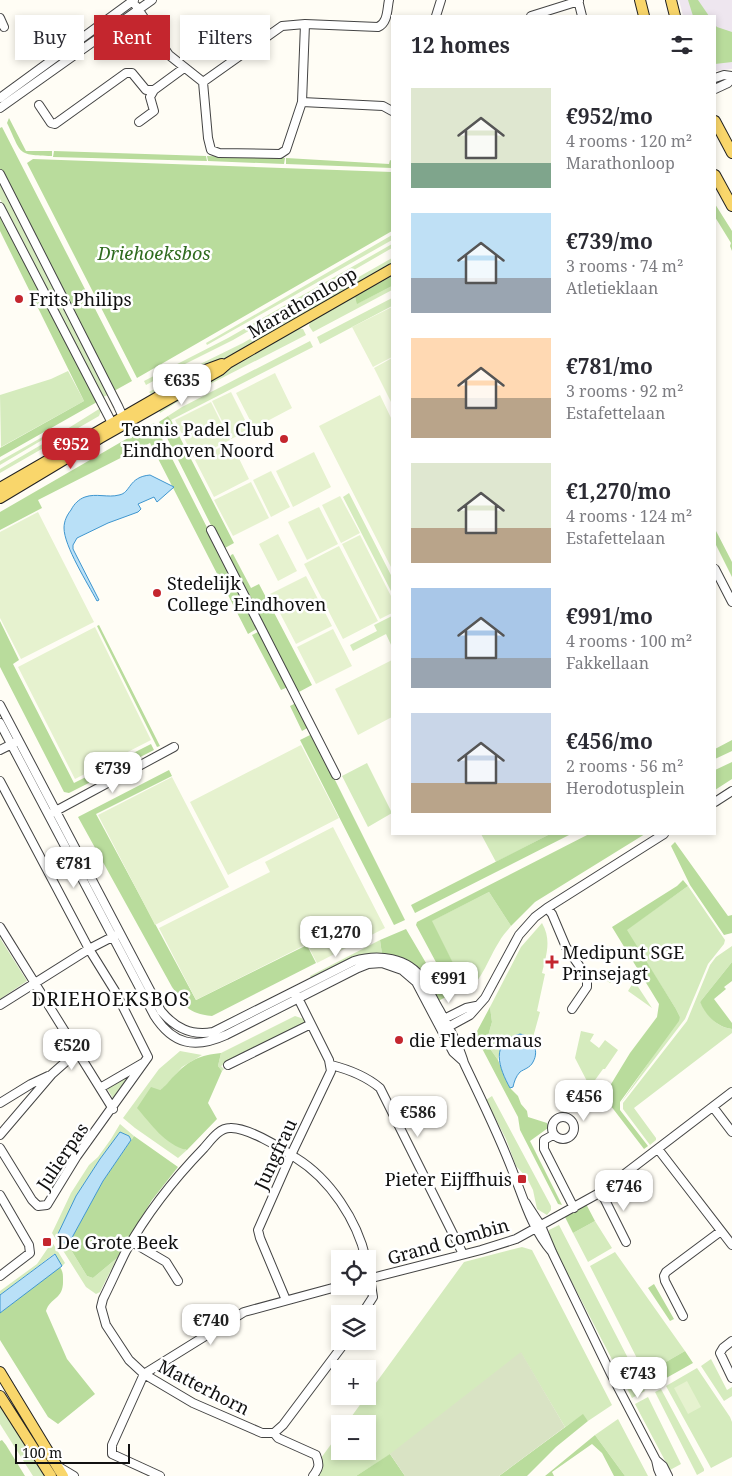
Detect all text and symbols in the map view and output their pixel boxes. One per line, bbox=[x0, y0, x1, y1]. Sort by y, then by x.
chip: Buy bbox=[15, 15, 84, 60]
chip: Rent bbox=[94, 15, 170, 60]
chip: Filters bbox=[180, 15, 270, 60]
text: 12 homes bbox=[411, 31, 510, 59]
icon: filters bbox=[668, 31, 696, 59]
text: €952/mo bbox=[566, 102, 653, 130]
icon: home bbox=[451, 108, 511, 168]
text: 4 rooms · 120 m² bbox=[566, 130, 692, 152]
text: Marathonloop bbox=[566, 152, 675, 174]
text: €739/mo bbox=[566, 227, 653, 255]
icon: home bbox=[451, 233, 511, 293]
park label: Driehoeksbos bbox=[96, 241, 211, 265]
text: 3 rooms · 74 m² bbox=[566, 255, 683, 277]
street label: Marathonloop bbox=[243, 261, 361, 343]
text: Atletieklaan bbox=[566, 277, 658, 299]
place label: Frits Philips bbox=[29, 287, 132, 311]
marker: Frits Philips bbox=[13, 293, 25, 305]
text: €781/mo bbox=[566, 352, 653, 380]
icon: home bbox=[451, 358, 511, 418]
pin: €635 bbox=[152, 364, 212, 406]
text: €635 bbox=[164, 369, 200, 391]
text: 3 rooms · 92 m² bbox=[566, 380, 683, 402]
text: Estafettelaan bbox=[566, 402, 665, 424]
place label: Tennis Padel Club Eindhoven Noord bbox=[121, 417, 274, 462]
pin: €952 bbox=[41, 428, 101, 470]
text: €952 bbox=[53, 433, 89, 455]
marker: Tennis Padel Club Eindhoven Noord bbox=[278, 433, 290, 445]
text: €1,270/mo bbox=[566, 477, 671, 505]
icon: home bbox=[451, 483, 511, 543]
text: 4 rooms · 124 m² bbox=[566, 505, 692, 527]
text: Estafettelaan bbox=[566, 527, 665, 549]
place label: Stedelijk College Eindhoven bbox=[167, 571, 327, 616]
marker: Stedelijk College Eindhoven bbox=[151, 587, 163, 599]
text: €991/mo bbox=[566, 602, 653, 630]
icon: home bbox=[451, 608, 511, 668]
text: 4 rooms · 100 m² bbox=[566, 630, 692, 652]
text: Fakkellaan bbox=[566, 652, 649, 674]
text: €456/mo bbox=[566, 727, 653, 755]
icon: home bbox=[451, 733, 511, 793]
pin: €739 bbox=[83, 752, 143, 794]
text: 2 rooms · 56 m² bbox=[566, 755, 683, 777]
text: €739 bbox=[95, 757, 131, 779]
text: Herodotusplein bbox=[566, 777, 685, 799]
pin: €781 bbox=[44, 846, 104, 889]
text: €781 bbox=[56, 852, 92, 874]
pin: €1,270 bbox=[295, 916, 377, 958]
text: €1,270 bbox=[311, 921, 361, 943]
place label: Medipunt SGE Prinsejagt bbox=[562, 940, 684, 985]
marker: Medipunt SGE Prinsejagt bbox=[546, 956, 558, 968]
pin: €991 bbox=[419, 962, 479, 1004]
text: €991 bbox=[431, 967, 467, 989]
district label: DRIEHOEKSBOS bbox=[32, 986, 190, 1012]
pin: €520 bbox=[42, 1028, 102, 1071]
place label: die Fledermaus bbox=[409, 1028, 542, 1052]
text: €520 bbox=[54, 1034, 90, 1056]
marker: die Fledermaus bbox=[393, 1034, 405, 1046]
pin: €456 bbox=[554, 1080, 614, 1122]
text: €456 bbox=[566, 1085, 602, 1107]
pin: €586 bbox=[388, 1096, 448, 1138]
text: €586 bbox=[400, 1101, 436, 1123]
street label: Jungfrau bbox=[248, 1114, 302, 1194]
street label: Julierpas bbox=[30, 1118, 93, 1195]
place label: Pieter Eijffhuis bbox=[385, 1167, 512, 1191]
pin: €746 bbox=[594, 1170, 654, 1212]
marker: Pieter Eijffhuis bbox=[516, 1173, 528, 1185]
text: €746 bbox=[606, 1175, 642, 1197]
street label: Grand Combin bbox=[384, 1212, 512, 1270]
place label: De Grote Beek bbox=[57, 1230, 179, 1254]
marker: De Grote Beek bbox=[41, 1236, 53, 1248]
map controls bbox=[331, 1250, 376, 1460]
button: locate bbox=[331, 1250, 376, 1295]
pin: €740 bbox=[181, 1304, 241, 1346]
button: layers bbox=[331, 1305, 376, 1350]
text: €740 bbox=[193, 1309, 229, 1331]
street label: Matterhorn bbox=[154, 1354, 254, 1421]
pin: €743 bbox=[608, 1356, 668, 1399]
button: + bbox=[331, 1360, 376, 1405]
text: €743 bbox=[620, 1362, 656, 1384]
button: − bbox=[331, 1415, 376, 1460]
scale bar bbox=[15, 1441, 130, 1464]
text: 100 m bbox=[22, 1443, 62, 1462]

